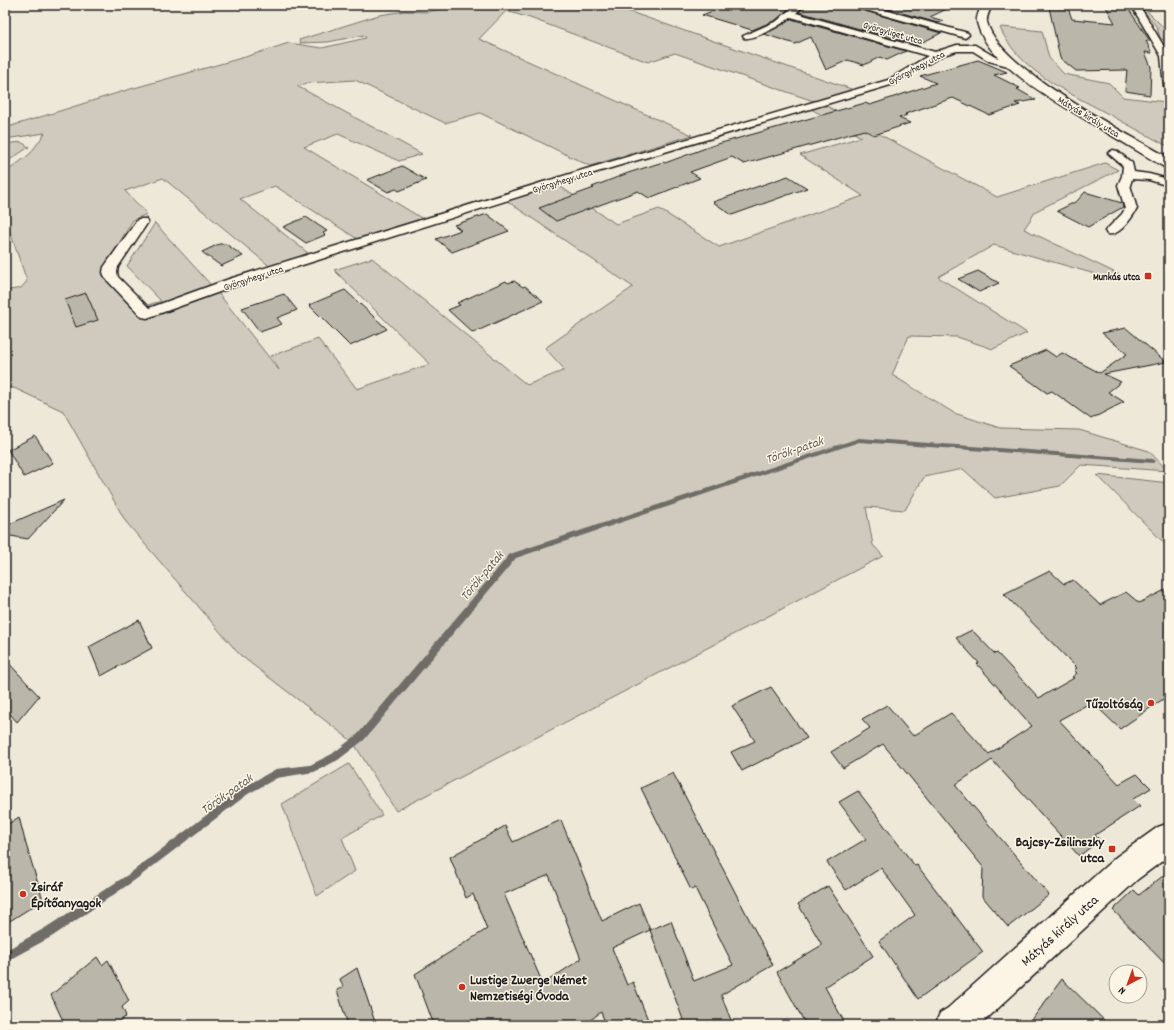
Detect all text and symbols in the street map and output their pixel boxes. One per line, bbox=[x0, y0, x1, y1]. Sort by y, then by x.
street label: Györgyliget utca bbox=[861, 19, 924, 49]
street label: Györgyhegy utca bbox=[886, 48, 948, 90]
street label: Mátyás király utca bbox=[1054, 94, 1122, 142]
street label: Györgyhegy utca bbox=[531, 166, 595, 198]
street label: Györgyhegy utca bbox=[222, 263, 286, 295]
place label: Munkás utca bbox=[1093, 271, 1141, 285]
marker: Munkás utca bbox=[1143, 271, 1153, 281]
water label: Török-patak bbox=[764, 432, 828, 470]
water label: Török-patak bbox=[456, 546, 510, 606]
place label: Tűzoltóság bbox=[1086, 695, 1143, 715]
marker: Tűzoltóság bbox=[1146, 698, 1156, 708]
water label: Török-patak bbox=[198, 769, 259, 820]
place label: Bajcsy-Zsilinszky utca bbox=[1016, 833, 1105, 869]
marker: Bajcsy-Zsilinszky utca bbox=[1107, 844, 1117, 854]
place label: Zsiráf Építőanyagok bbox=[31, 878, 101, 914]
marker: Zsiráf Építőanyagok bbox=[18, 889, 28, 899]
street label: Mátyás király utca bbox=[1017, 891, 1104, 972]
north arrow bbox=[1108, 964, 1148, 1004]
place label: Lustige Zwerge Német Nemzetiségi Óvoda bbox=[470, 971, 588, 1007]
marker: Lustige Zwerge Német Nemzetiségi Óvoda bbox=[457, 982, 467, 992]
text: N bbox=[1115, 982, 1130, 998]

